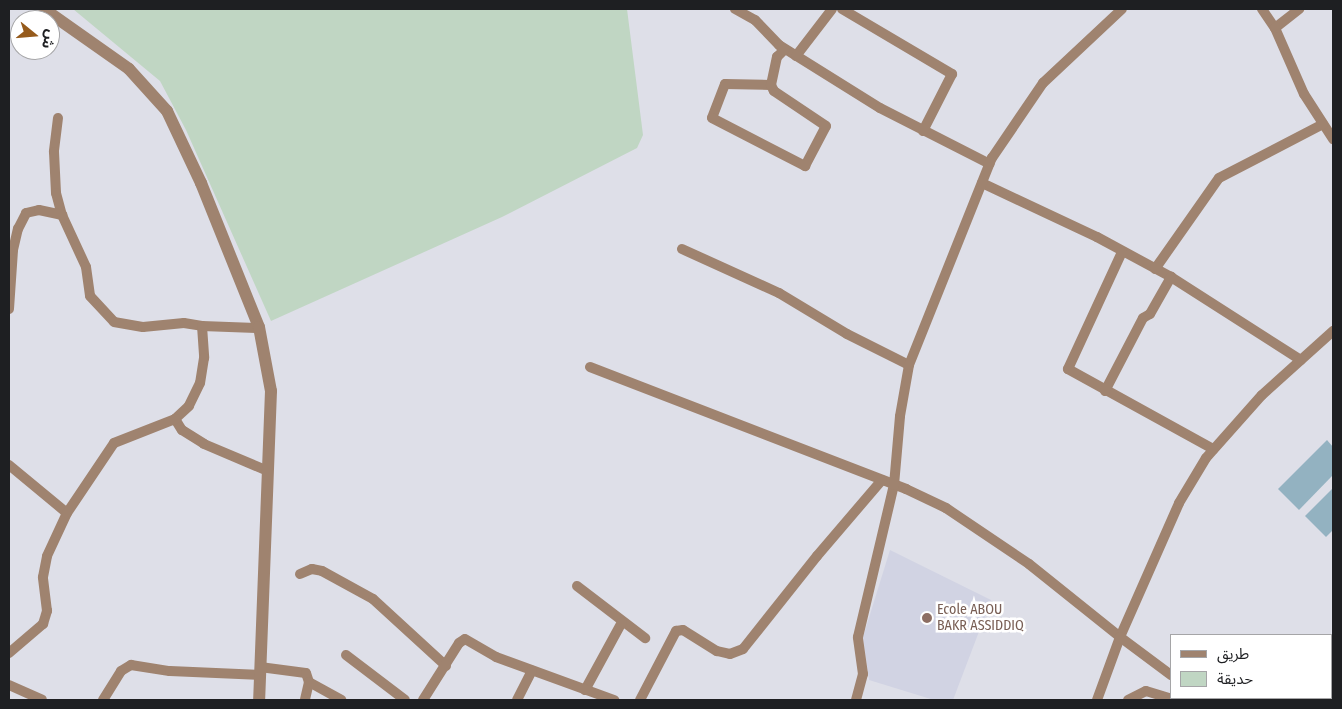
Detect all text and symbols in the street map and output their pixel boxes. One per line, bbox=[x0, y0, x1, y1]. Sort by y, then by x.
north arrow bbox=[10, 10, 60, 60]
text: ش bbox=[38, 28, 60, 51]
place label: Ecole ABOU BAKR ASSIDDIQ bbox=[937, 602, 1024, 634]
marker: Ecole ABOU BAKR ASSIDDIQ bbox=[921, 612, 933, 624]
legend bbox=[1170, 634, 1332, 699]
text: طريق bbox=[1217, 645, 1249, 663]
text: حديقة bbox=[1217, 670, 1253, 688]

